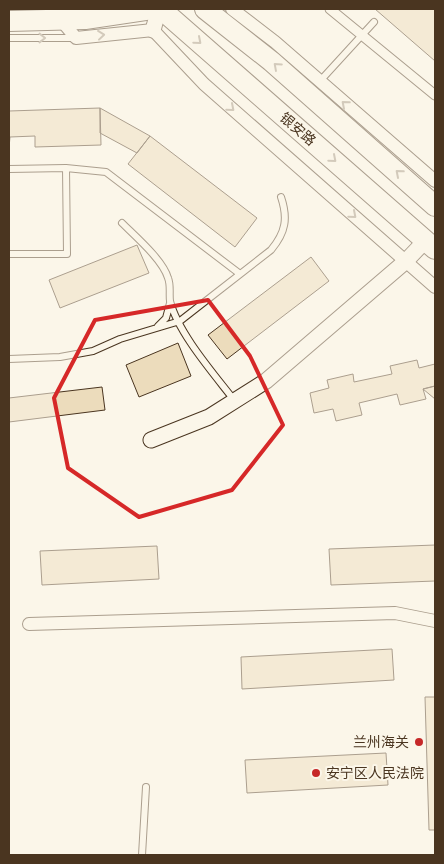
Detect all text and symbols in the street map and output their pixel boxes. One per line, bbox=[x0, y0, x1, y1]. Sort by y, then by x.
one-way arrow bbox=[97, 30, 105, 41]
one-way arrow bbox=[39, 33, 47, 43]
one-way arrow bbox=[192, 35, 201, 44]
one-way arrow bbox=[273, 63, 282, 72]
one-way arrow bbox=[342, 100, 351, 109]
one-way arrow bbox=[225, 102, 234, 111]
street label: 银安路 bbox=[277, 110, 318, 149]
one-way arrow bbox=[328, 154, 337, 163]
one-way arrow bbox=[395, 170, 404, 179]
one-way arrow bbox=[347, 209, 356, 218]
place label: 兰州海关 bbox=[353, 734, 409, 750]
marker: 兰州海关 bbox=[413, 736, 425, 748]
place label: 安宁区人民法院 bbox=[326, 765, 424, 781]
marker: 安宁区人民法院 bbox=[310, 767, 322, 779]

